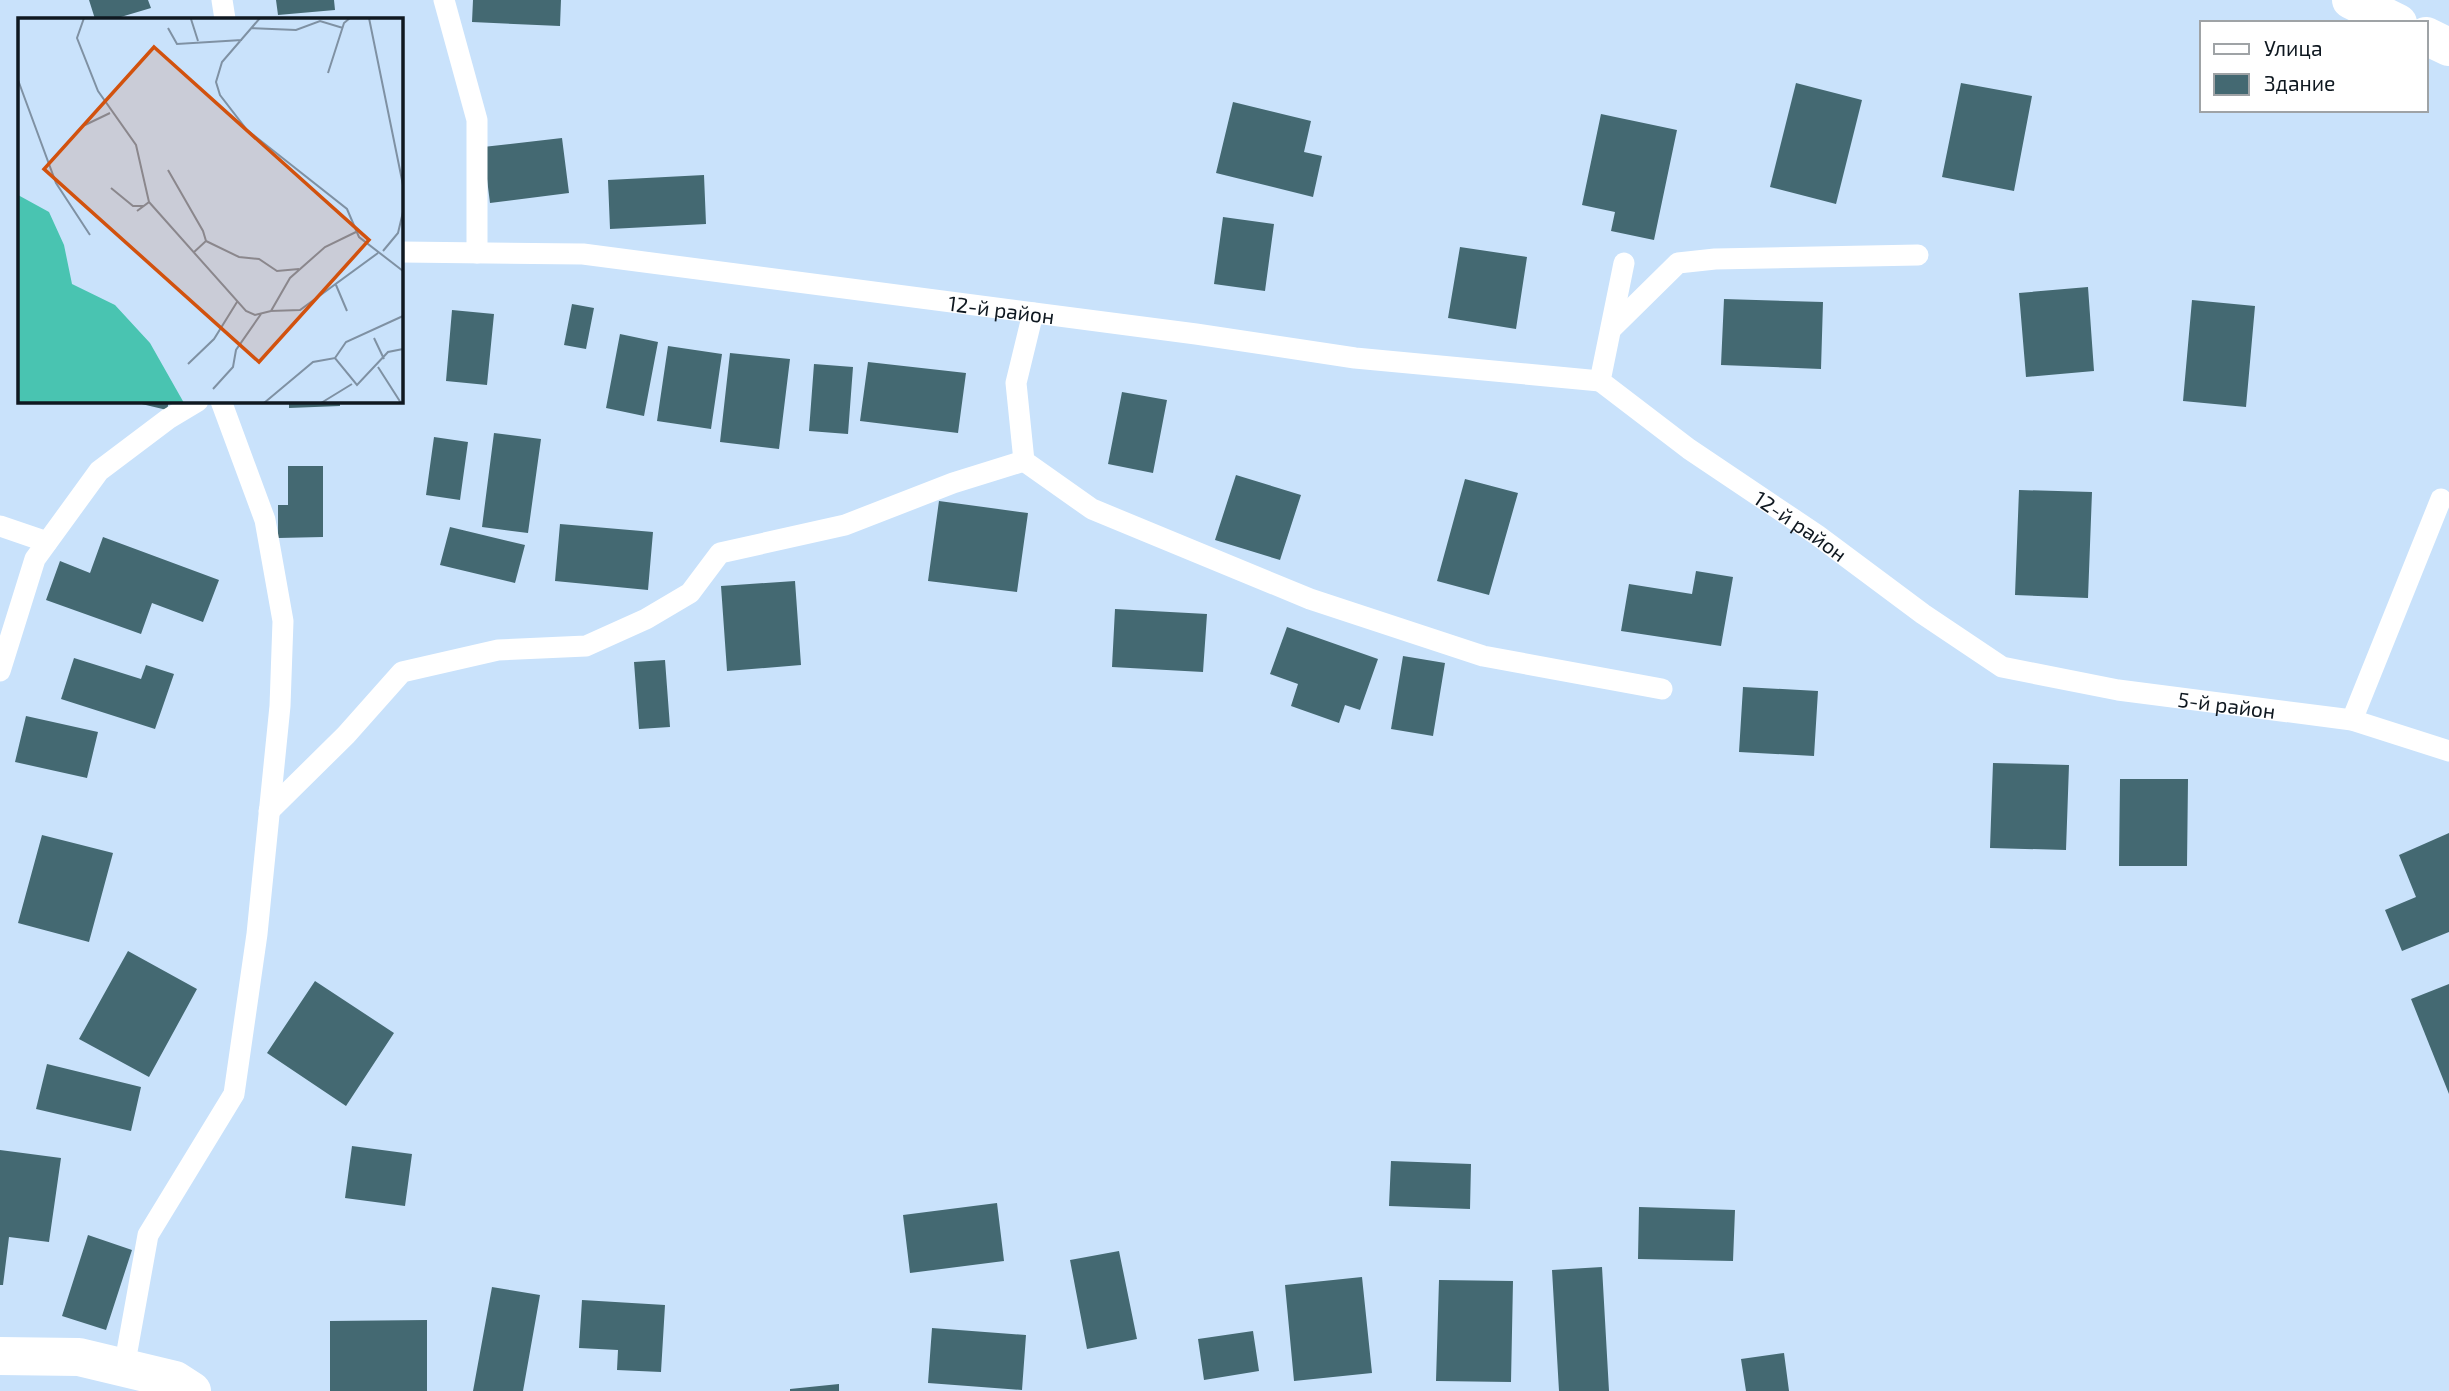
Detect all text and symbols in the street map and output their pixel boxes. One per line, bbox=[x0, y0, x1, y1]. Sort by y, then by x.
inset map bbox=[18, 18, 402, 402]
legend bbox=[2200, 21, 2428, 112]
text: Улица bbox=[2264, 35, 2323, 60]
text: Здание bbox=[2264, 70, 2335, 95]
street label: 12-й район bbox=[947, 289, 1056, 328]
street label: 12-й район bbox=[1750, 484, 1852, 566]
street label: 5-й район bbox=[2177, 685, 2277, 723]

